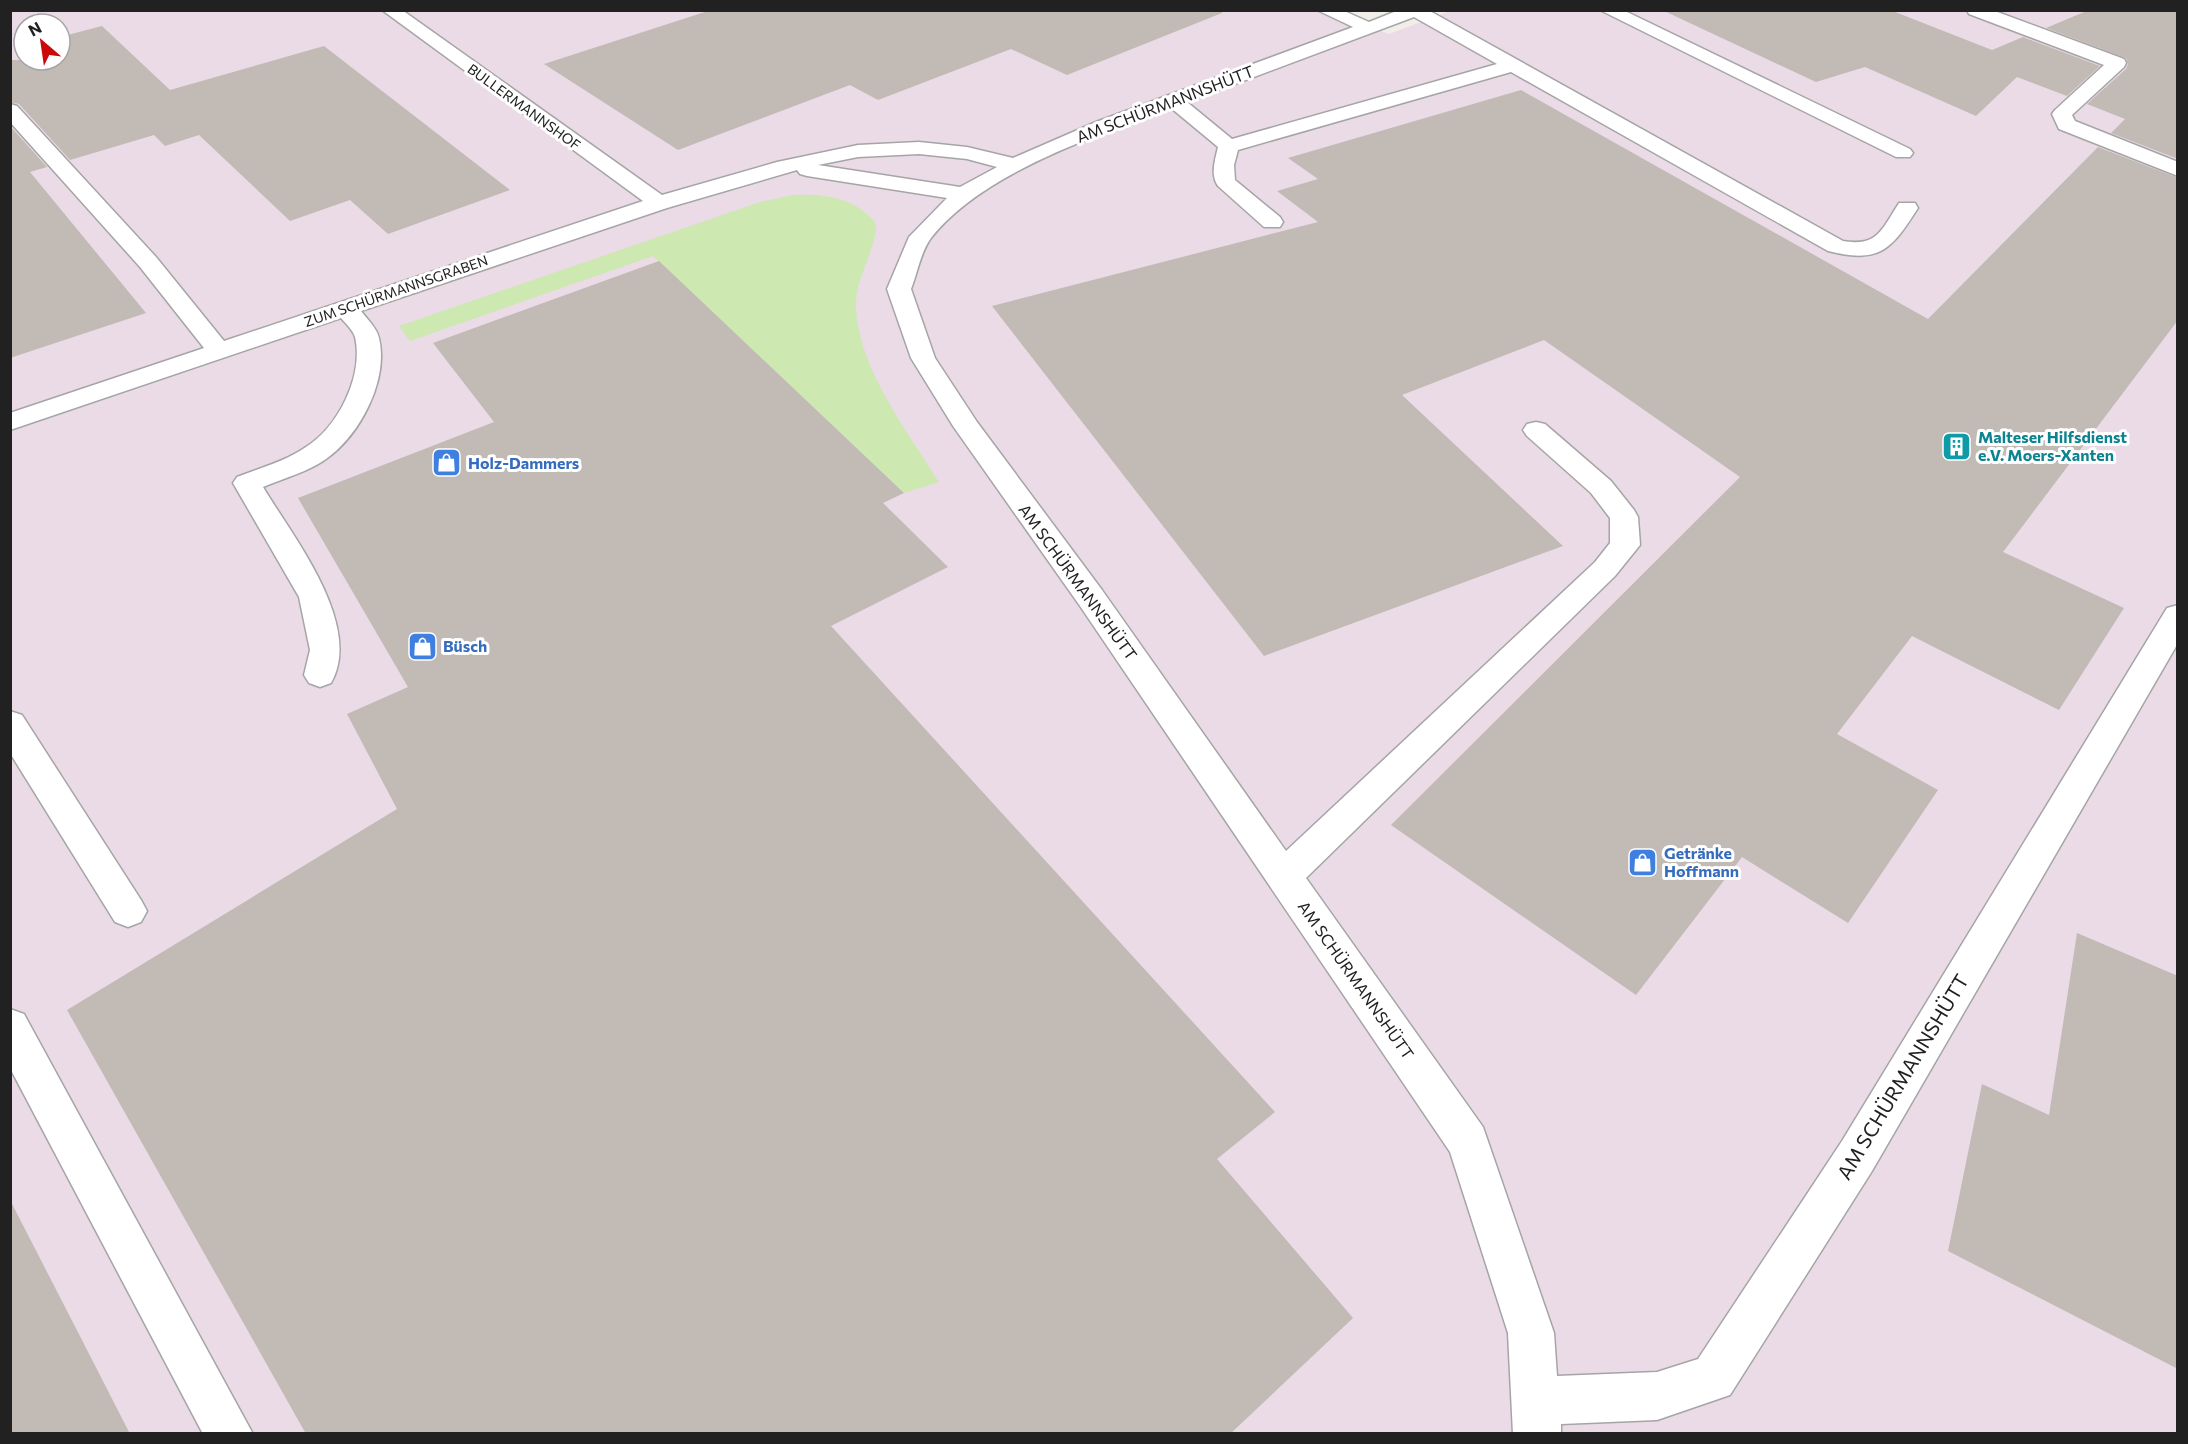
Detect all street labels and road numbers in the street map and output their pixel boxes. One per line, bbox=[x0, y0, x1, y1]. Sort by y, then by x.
street label: BULLERMANNSHOF bbox=[465, 60, 584, 153]
street label: AM SCHÜRMANNSHÜTT bbox=[1074, 61, 1256, 146]
street label: ZUM SCHÜRMANNSGRABEN bbox=[302, 251, 490, 330]
street label: AM SCHÜRMANNSHÜTT bbox=[1015, 500, 1141, 663]
street label: AM SCHÜRMANNSHÜTT bbox=[1295, 897, 1418, 1062]
street label: AM SCHÜRMANNSHÜTT bbox=[1831, 969, 1973, 1184]

